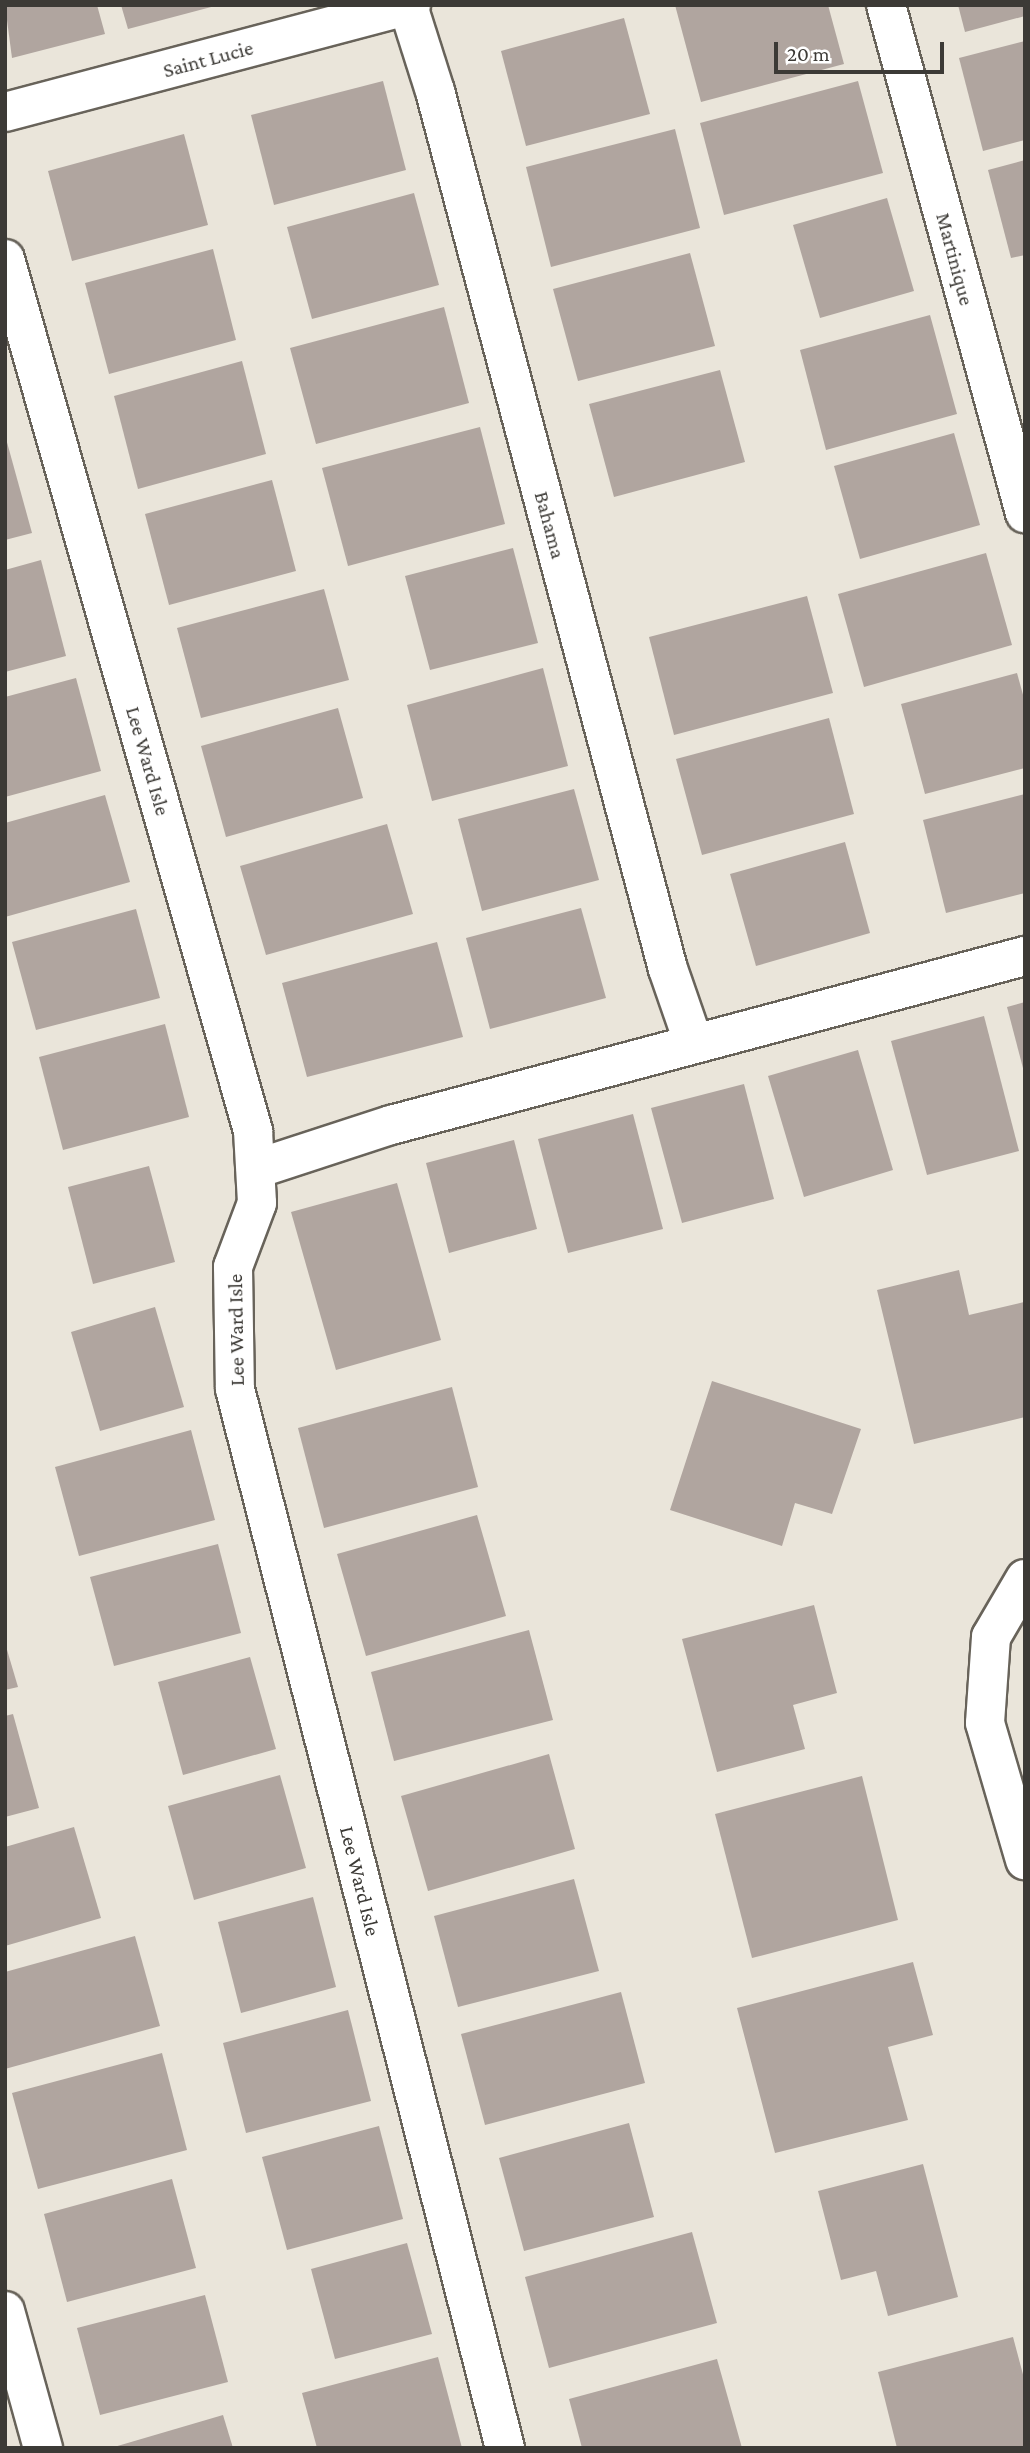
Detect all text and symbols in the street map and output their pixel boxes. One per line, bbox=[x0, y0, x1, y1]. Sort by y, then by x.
scale bar bbox=[778, 28, 948, 72]
street label: Saint Lucie bbox=[160, 35, 256, 83]
text: 20 m bbox=[787, 42, 830, 66]
street label: Martinique bbox=[931, 210, 979, 308]
street label: Bahama bbox=[529, 489, 571, 561]
street label: Lee Ward Isle bbox=[120, 704, 176, 818]
street label: Lee Ward Isle bbox=[222, 1274, 250, 1386]
street label: Lee Ward Isle bbox=[334, 1823, 386, 1939]

